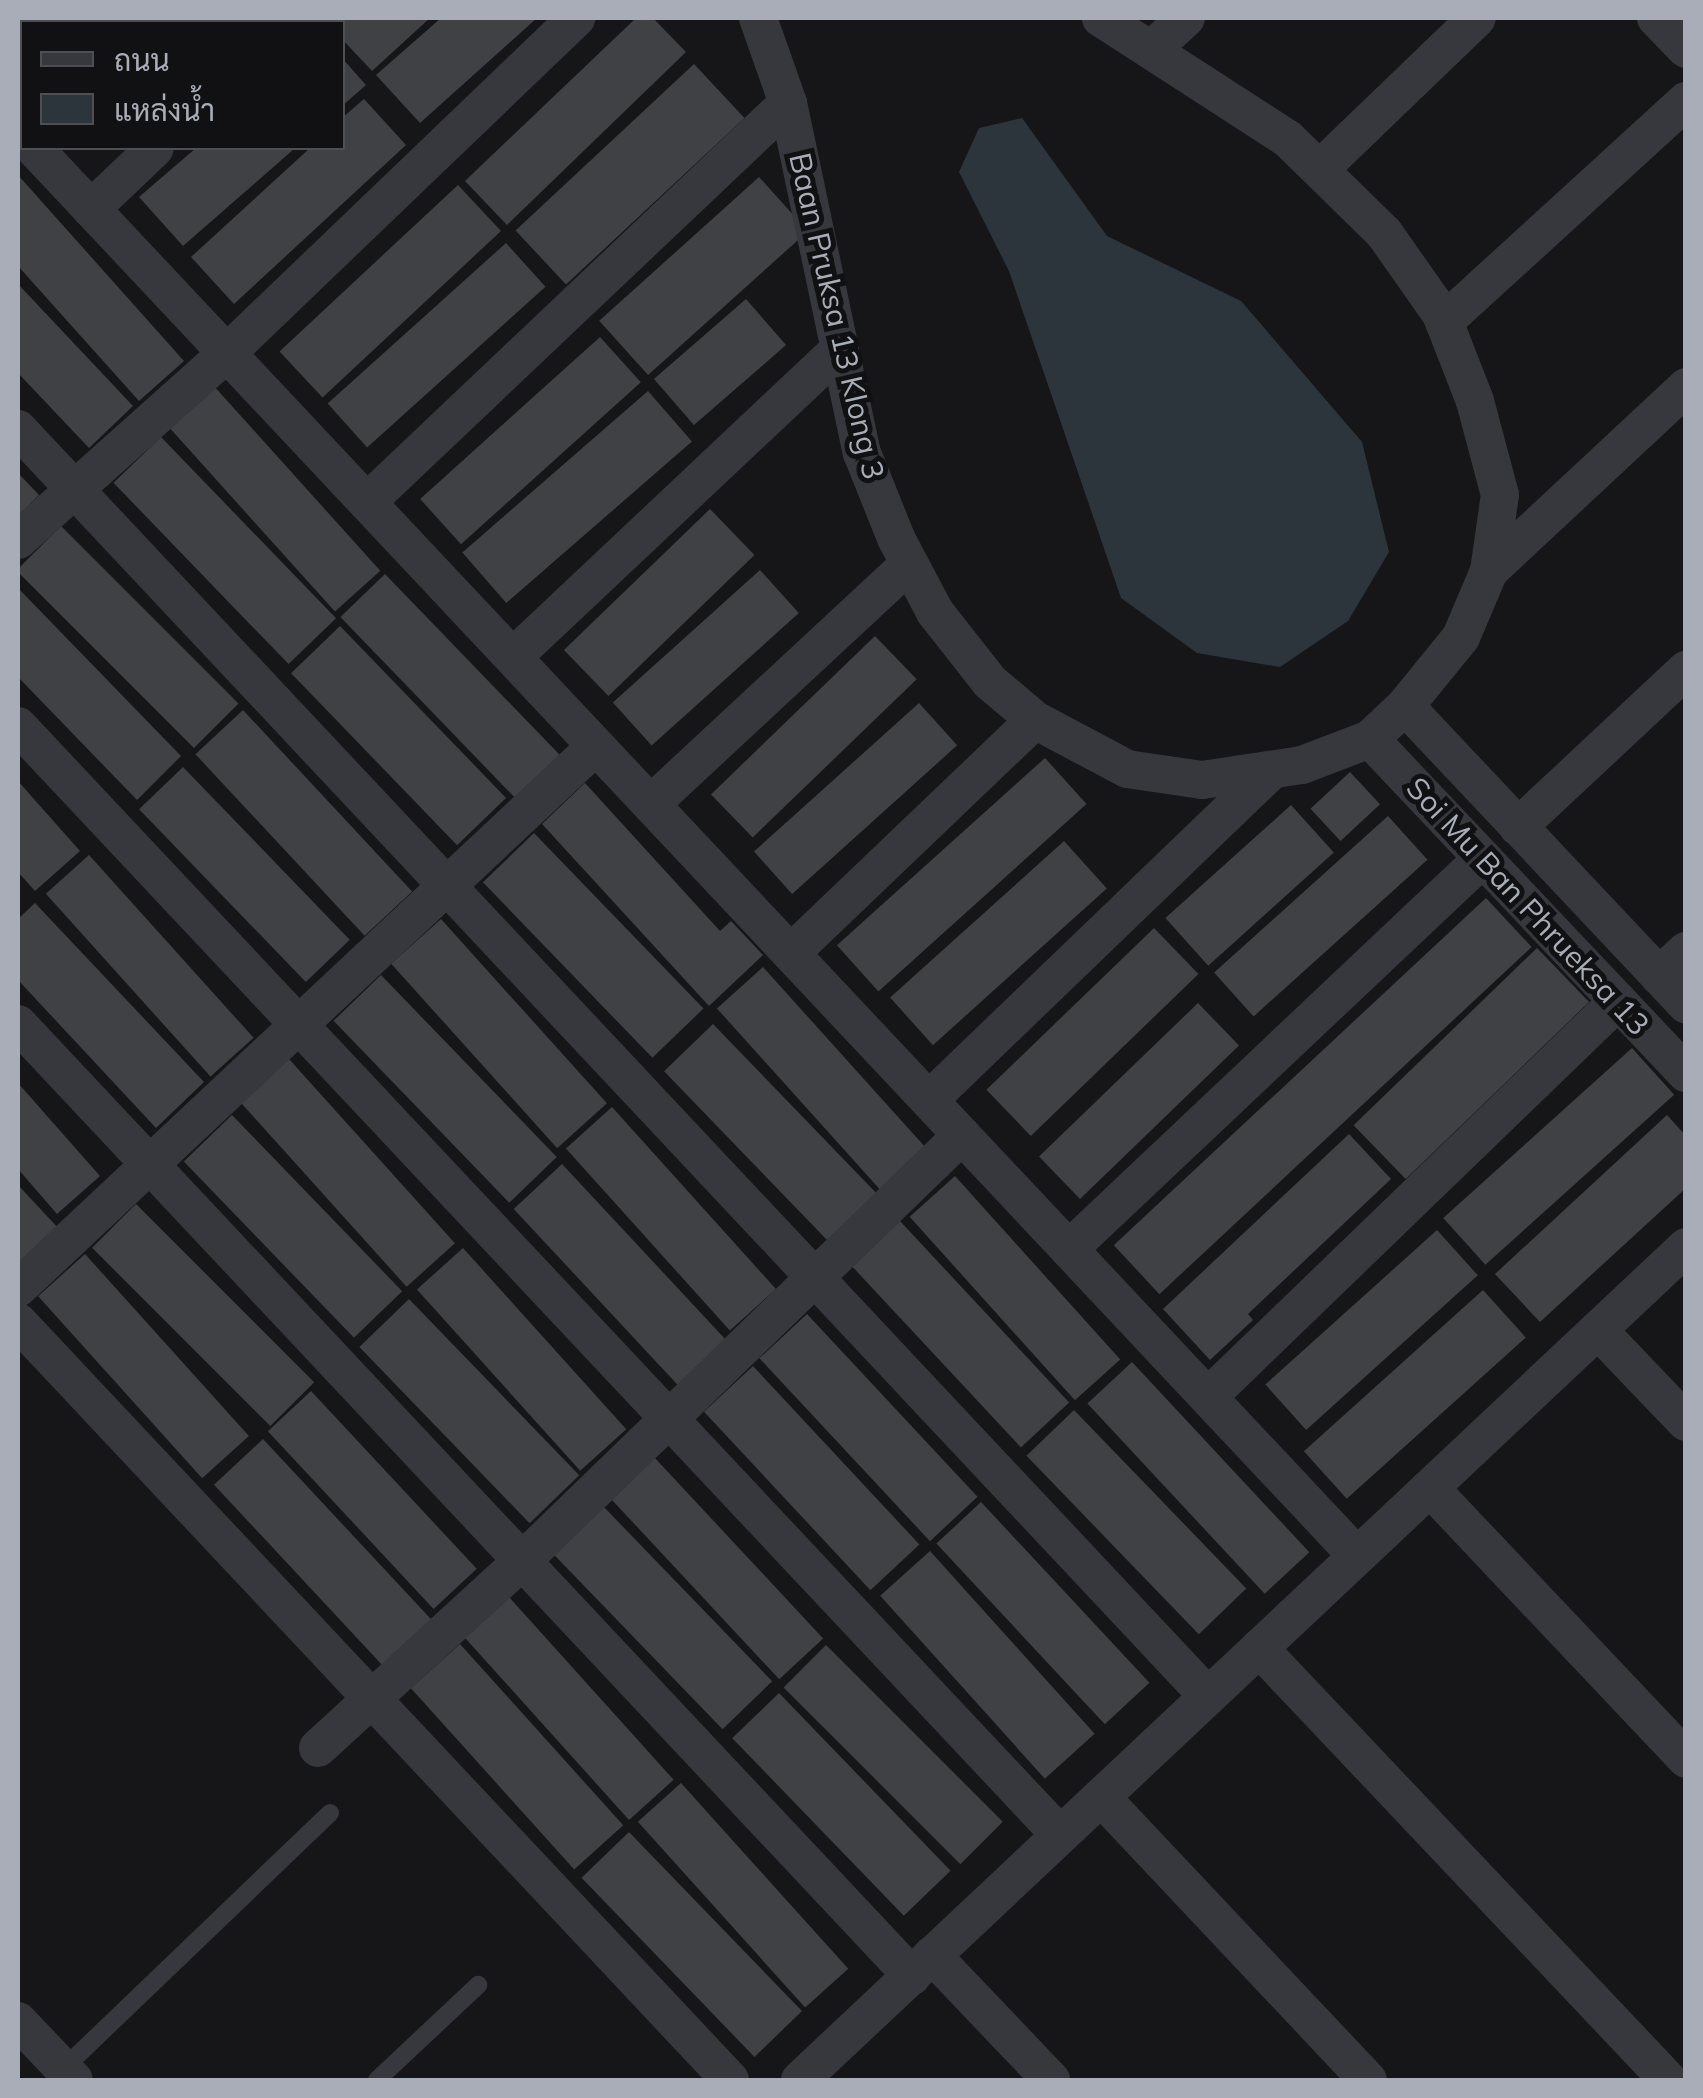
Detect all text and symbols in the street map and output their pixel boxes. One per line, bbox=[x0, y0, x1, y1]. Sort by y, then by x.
legend bbox=[20, 20, 345, 150]
text: ถนน bbox=[114, 41, 170, 79]
text: แหล่งน้ำ bbox=[114, 91, 215, 129]
street label: Baan Pruksa 13 Klong 3 bbox=[782, 149, 892, 483]
street label: Soi Mu Ban Phrueksa 13 bbox=[1399, 770, 1657, 1042]

